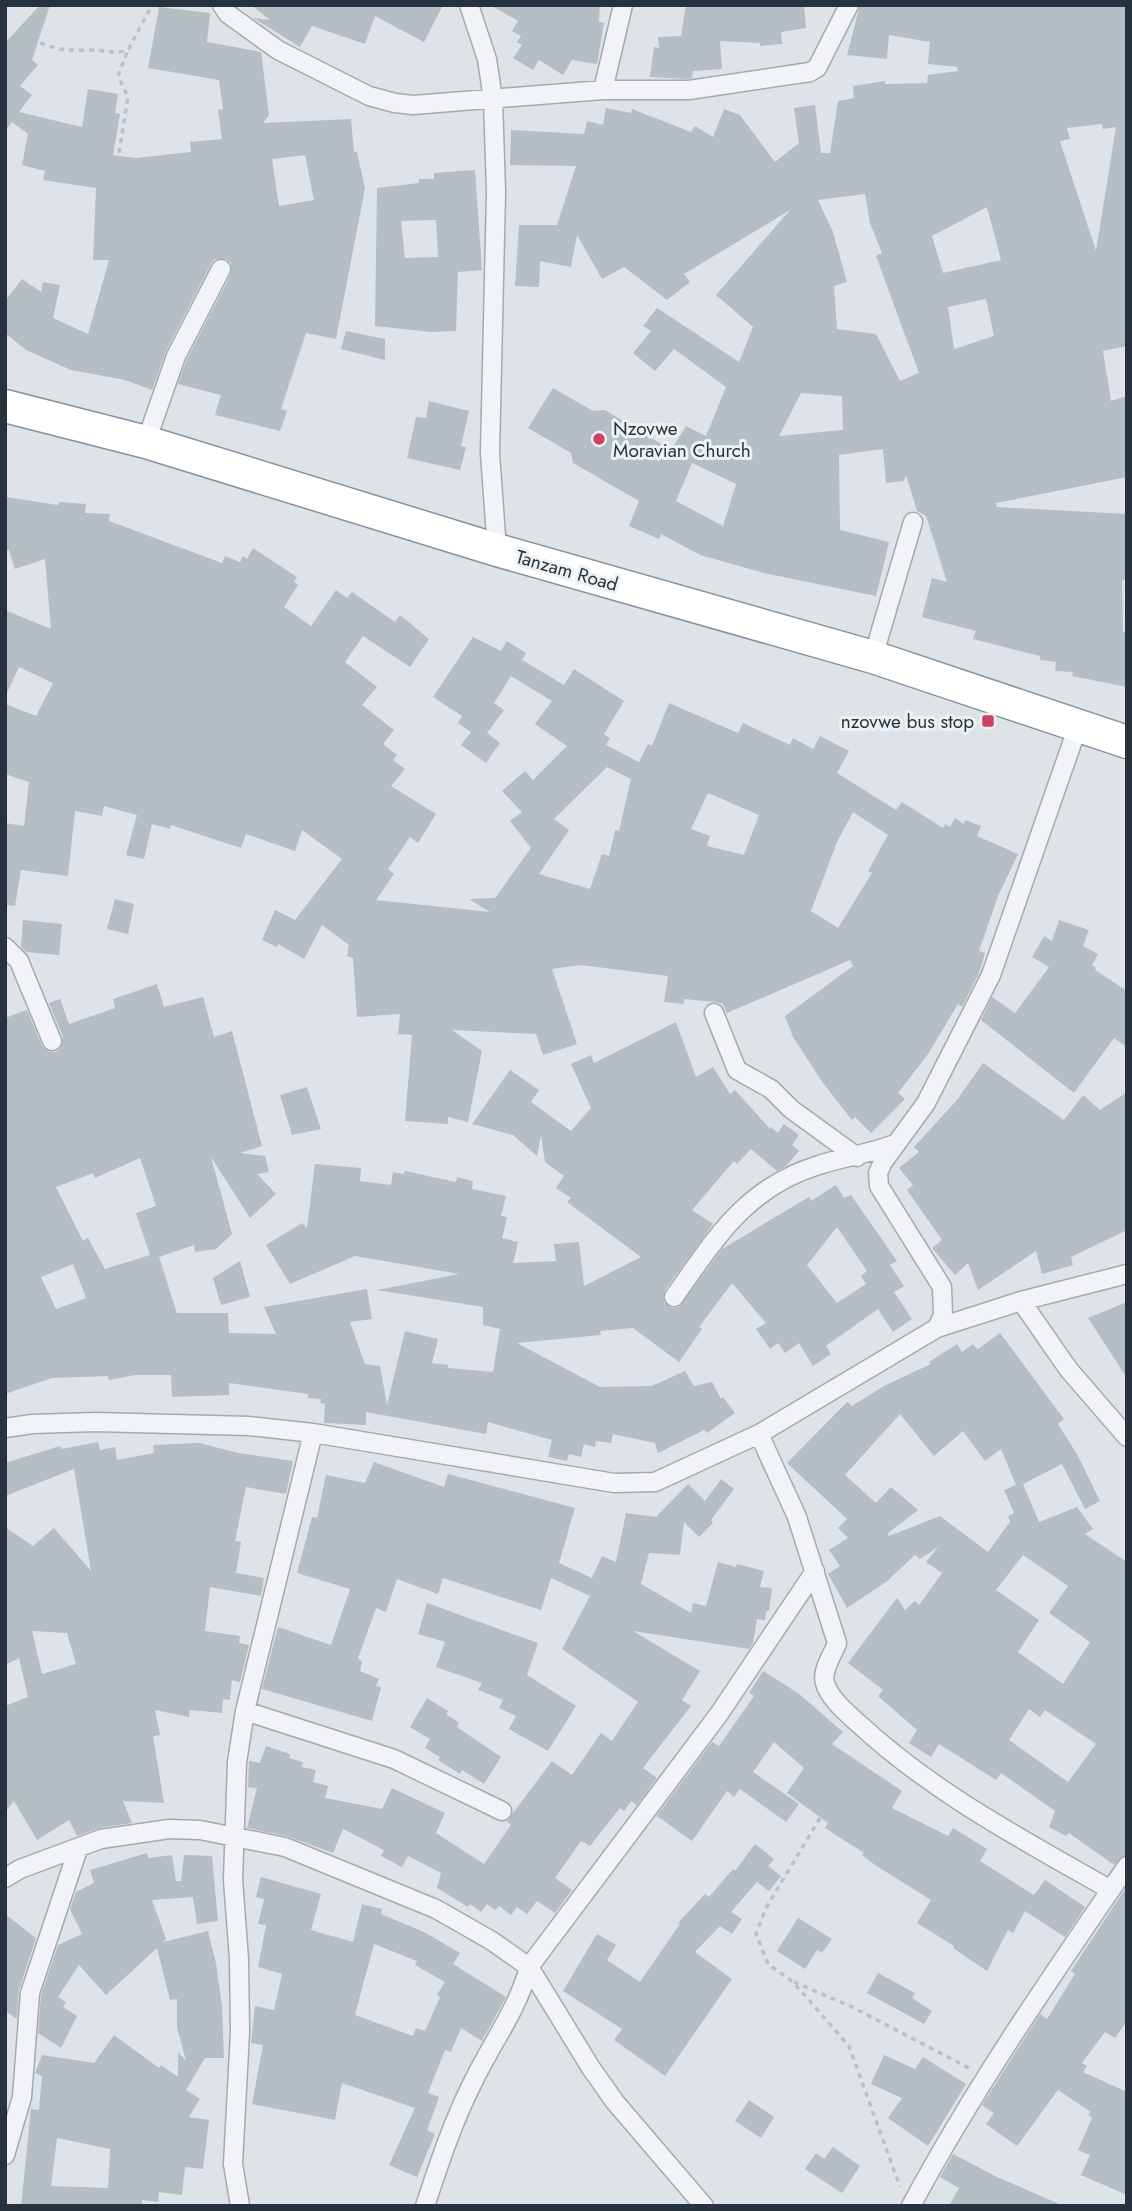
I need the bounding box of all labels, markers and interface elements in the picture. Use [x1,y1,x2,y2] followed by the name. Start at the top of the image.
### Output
[613,415,751,464] place label: Nzovwe Moravian Church
[591,431,607,447] marker: Nzovwe Moravian Church
[512,543,621,598] street label: Tanzam Road
[841,708,974,735] place label: nzovwe bus stop
[980,713,996,729] marker: nzovwe bus stop

